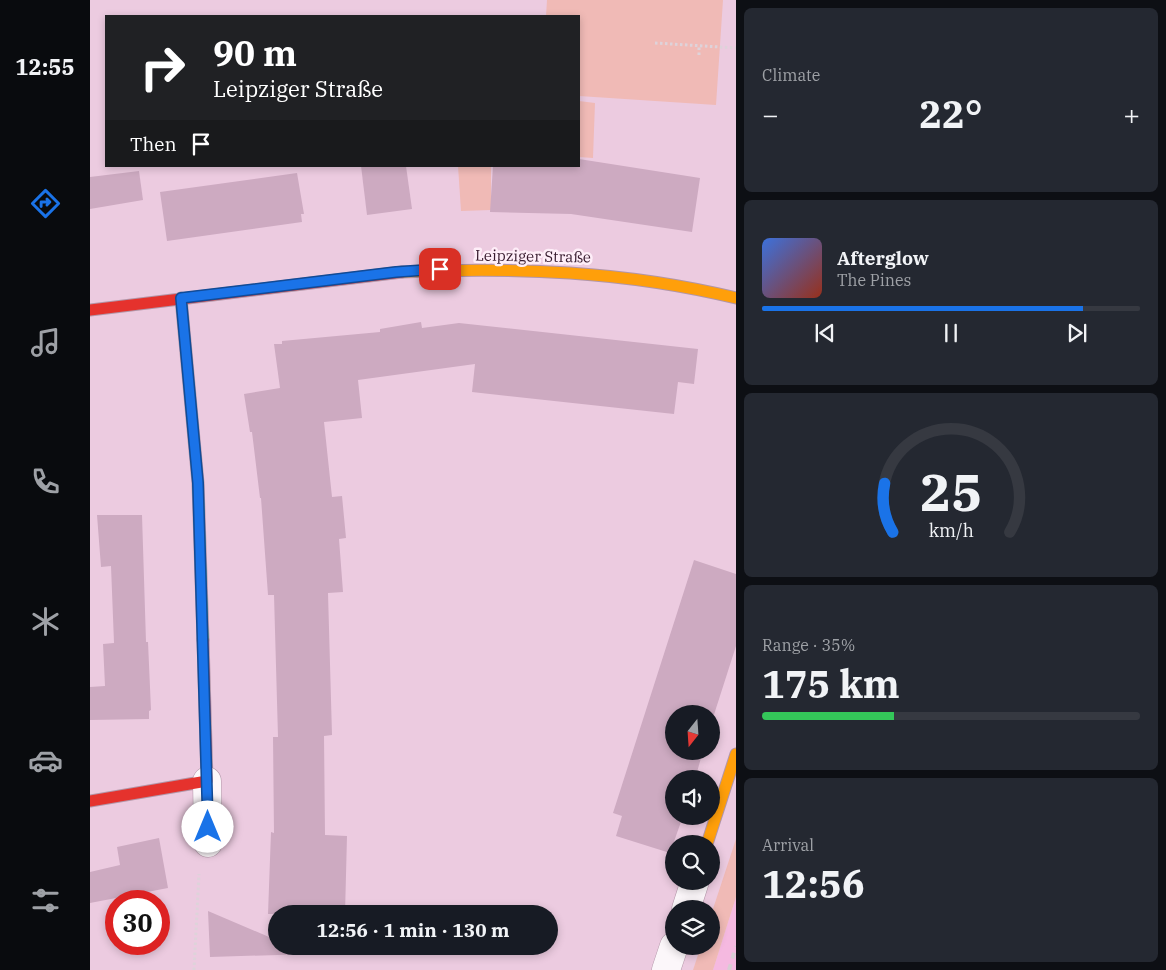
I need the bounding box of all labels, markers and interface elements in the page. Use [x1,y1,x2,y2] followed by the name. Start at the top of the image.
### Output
[213,30,297,76] text: 90 m
[130,35,195,100] icon: right
[15,52,75,81] text: 12:55
[762,65,820,85] text: Climate
[213,74,383,103] text: Leipziger Straße
[919,89,983,138] text: 22°
[762,96,779,133] text: −
[1123,96,1140,133] text: +
[187,130,215,158] icon: arrive
[130,132,177,156] text: Then
[28,186,63,221] icon: directions
[475,245,591,267] street label: Leipziger Straße
[837,246,929,270] text: Afterglow
[419,248,461,290] pin
[426,255,454,283] icon: arrive
[837,270,911,290] text: The Pines
[811,319,839,347] icon: previous
[937,319,965,347] icon: pause
[1063,319,1091,347] icon: next
[28,325,63,360] icon: music
[920,458,982,525] text: 25
[28,464,63,499] icon: phone
[928,519,974,542] text: km/h
[28,604,63,639] icon: climate
[762,635,855,655] text: Range · 35%
[762,659,900,708] text: 175 km
[665,705,720,760] north arrow
[665,705,720,955] map controls
[28,743,63,778] icon: car
[665,770,720,825] button: sound
[181,800,233,852] position arrow
[665,835,720,890] button: search
[762,835,814,855] text: Arrival
[762,859,865,908] text: 12:56
[28,883,63,918] icon: filters
[105,890,170,955] speed limit sign: 30
[665,900,720,955] button: layers
[317,918,509,942] text: 12:56 · 1 min · 130 m

